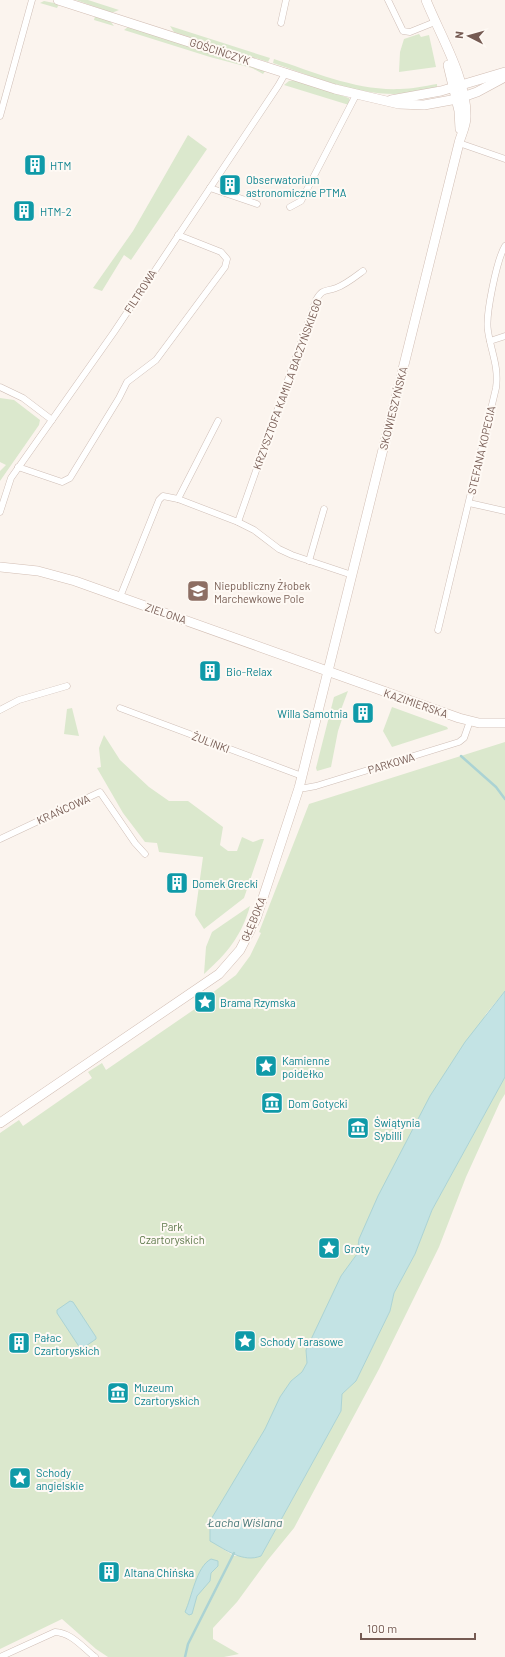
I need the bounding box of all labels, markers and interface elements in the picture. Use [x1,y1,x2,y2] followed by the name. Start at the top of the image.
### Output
[449,16,489,56] north arrow
[452,31,465,39] text: N
[188,35,252,67] street label: GOŚCIŃCZYK
[22,152,48,178] building icon: HTM
[50,159,71,172] place label: HTM
[217,172,243,198] building icon: Obserwatorium astronomiczne PTMA
[246,173,347,199] place label: Obserwatorium astronomiczne PTMA
[11,198,37,224] building icon: HTM-2
[40,205,72,218] place label: HTM-2
[121,266,159,315] street label: FILTROWA
[250,297,324,471] street label: KRZYSZTOFA KAMILA BACZYŃSKIEGO
[376,365,410,451] street label: SKOWIESZYŃSKA
[464,404,498,496] street label: STEFANA KOPECIA
[185,578,211,604] school or university icon: Niepubliczny Żłobek Marchewkowe Pole
[214,578,311,605] place label: Niepubliczny Żłobek Marchewkowe Pole
[144,600,189,626] street label: ZIELONA
[197,658,223,684] building icon: Bio-Relax
[226,665,272,678] place label: Bio-Relax
[382,686,450,720] street label: KAZIMIERSKA
[350,700,376,726] building icon: Willa Samotnia
[277,707,348,720] place label: Willa Samotnia
[190,728,232,755] street label: ŻULINKI
[366,750,416,776] street label: PARKOWA
[34,791,92,826] street label: KRAŃCOWA
[164,870,190,896] building icon: Domek Grecki
[192,877,258,890] place label: Domek Grecki
[238,894,268,943] street label: GŁĘBOKA
[192,989,218,1015] place icon: Brama Rzymska
[220,996,296,1009] place label: Brama Rzymska
[253,1053,279,1079] place icon: Kamienne poidełko
[282,1054,330,1080] place label: Kamienne poidełko
[259,1090,285,1116] museum icon: Dom Gotycki
[288,1097,348,1110] place label: Dom Gotycki
[345,1115,371,1141] museum icon: Świątynia Sybilli
[374,1116,420,1142] place label: Świątynia Sybilli
[139,1220,205,1246] park label: Park Czartoryskich
[316,1235,342,1261] place icon: Groty
[344,1242,370,1255] place label: Groty
[232,1328,258,1354] place icon: Schody Tarasowe
[6,1330,32,1356] building icon: Pałac Czartoryskich
[34,1331,100,1357] place label: Pałac Czartoryskich
[260,1335,343,1348] place label: Schody Tarasowe
[105,1380,131,1406] museum icon: Muzeum Czartoryskich
[134,1381,200,1407] place label: Muzeum Czartoryskich
[7,1465,33,1491] place icon: Schody angielskie
[36,1466,84,1492] place label: Schody angielskie
[207,1515,282,1529] water label: Łacha Wiślana
[96,1559,122,1585] building icon: Altana Chińska
[124,1566,194,1579] place label: Altana Chińska
[361,1615,475,1641] scale bar
[367,1621,397,1635] text: 100 m

